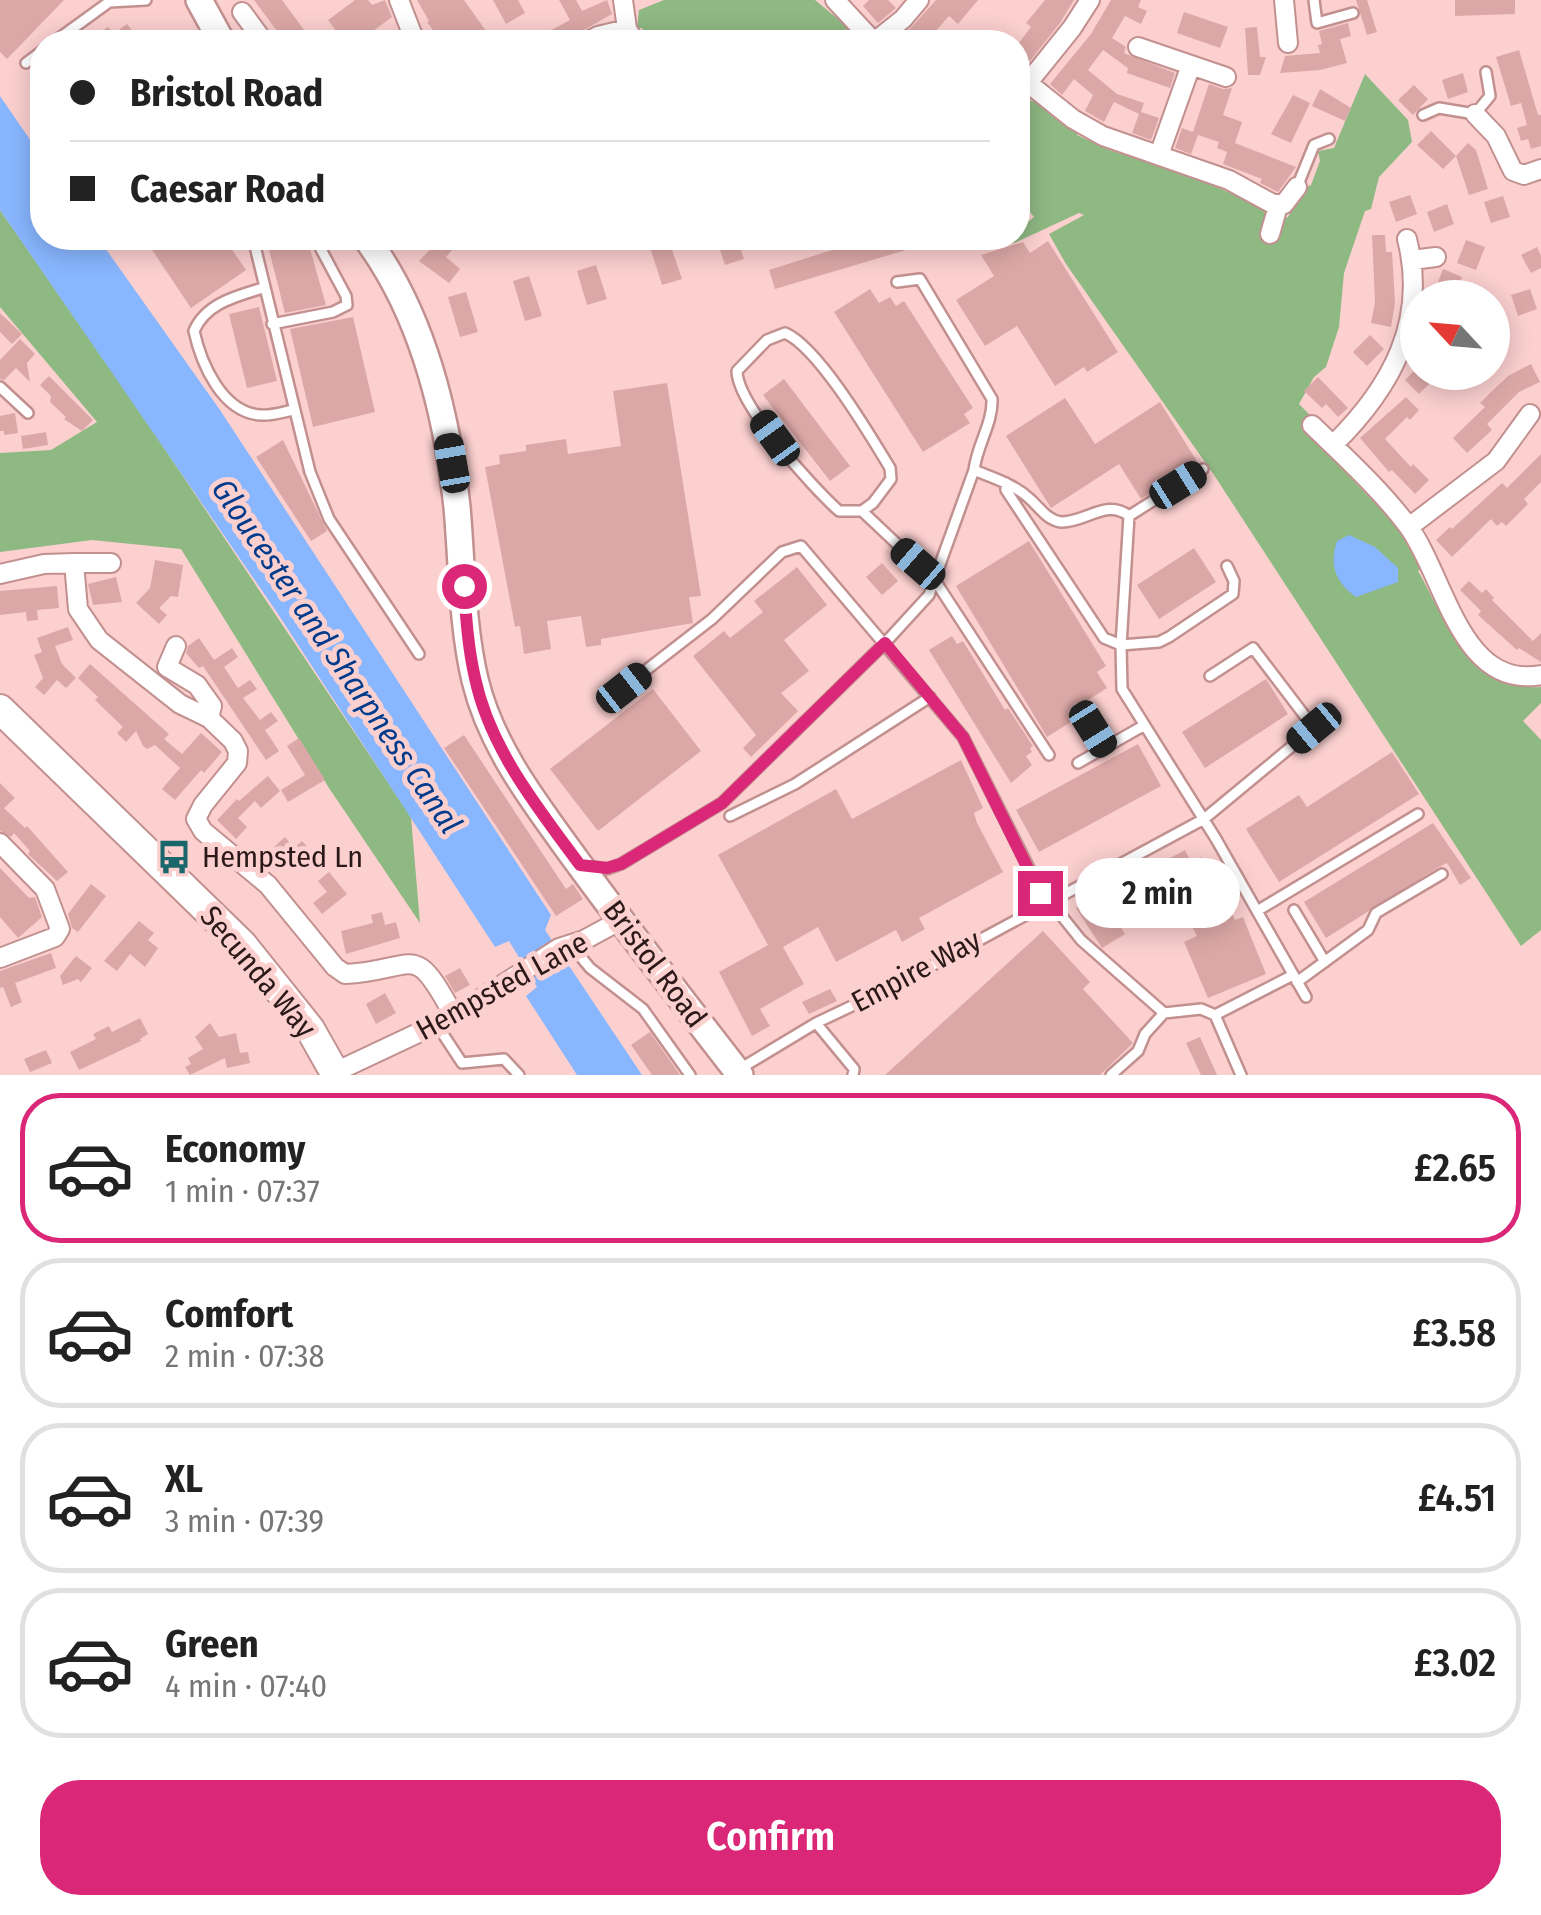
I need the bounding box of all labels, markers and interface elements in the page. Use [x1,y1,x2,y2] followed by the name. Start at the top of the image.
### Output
[130,70,323,116] text: Bristol Road
[130,166,325,212] text: Caesar Road
[1400,280,1510,390] north arrow
[1400,280,1510,390] map controls
[745,405,805,471] car
[432,431,472,495] car
[1145,456,1211,514] car
[204,472,470,840] water label: Gloucester and Sharpness Canal
[886,533,950,595] car
[442,564,487,609] route start
[591,658,657,718] car
[1064,696,1122,762] car
[1281,697,1347,759] car
[155,838,193,876] bus stop icon: Hempsted Ln
[202,839,363,875] place label: Hempsted Ln
[1075,858,1240,928] callout: 2 min
[1018,871,1063,916] route end
[1122,874,1193,912] text: 2 min
[596,893,714,1035] street label: Bristol Road
[193,899,324,1046] street label: Secunda Way
[845,922,987,1020] street label: Empire Way
[410,924,594,1048] street label: Hempsted Lane
[45,1123,135,1213] icon: car
[165,1126,305,1172] text: Economy
[1414,1145,1496,1191] text: £2.65
[165,1172,320,1210] text: 1 min · 07:37
[45,1288,135,1378] icon: car
[165,1291,293,1337] text: Comfort
[1413,1310,1496,1356] text: £3.58
[165,1337,325,1375] text: 2 min · 07:38
[45,1453,135,1543] icon: car
[165,1456,203,1502] text: XL
[1418,1475,1496,1521] text: £4.51
[165,1502,324,1540] text: 3 min · 07:39
[45,1618,135,1708] icon: car
[165,1621,259,1667] text: Green
[1414,1640,1496,1686] text: £3.02
[165,1667,327,1705] text: 4 min · 07:40
[40,1780,1501,1895] button: Confirm

